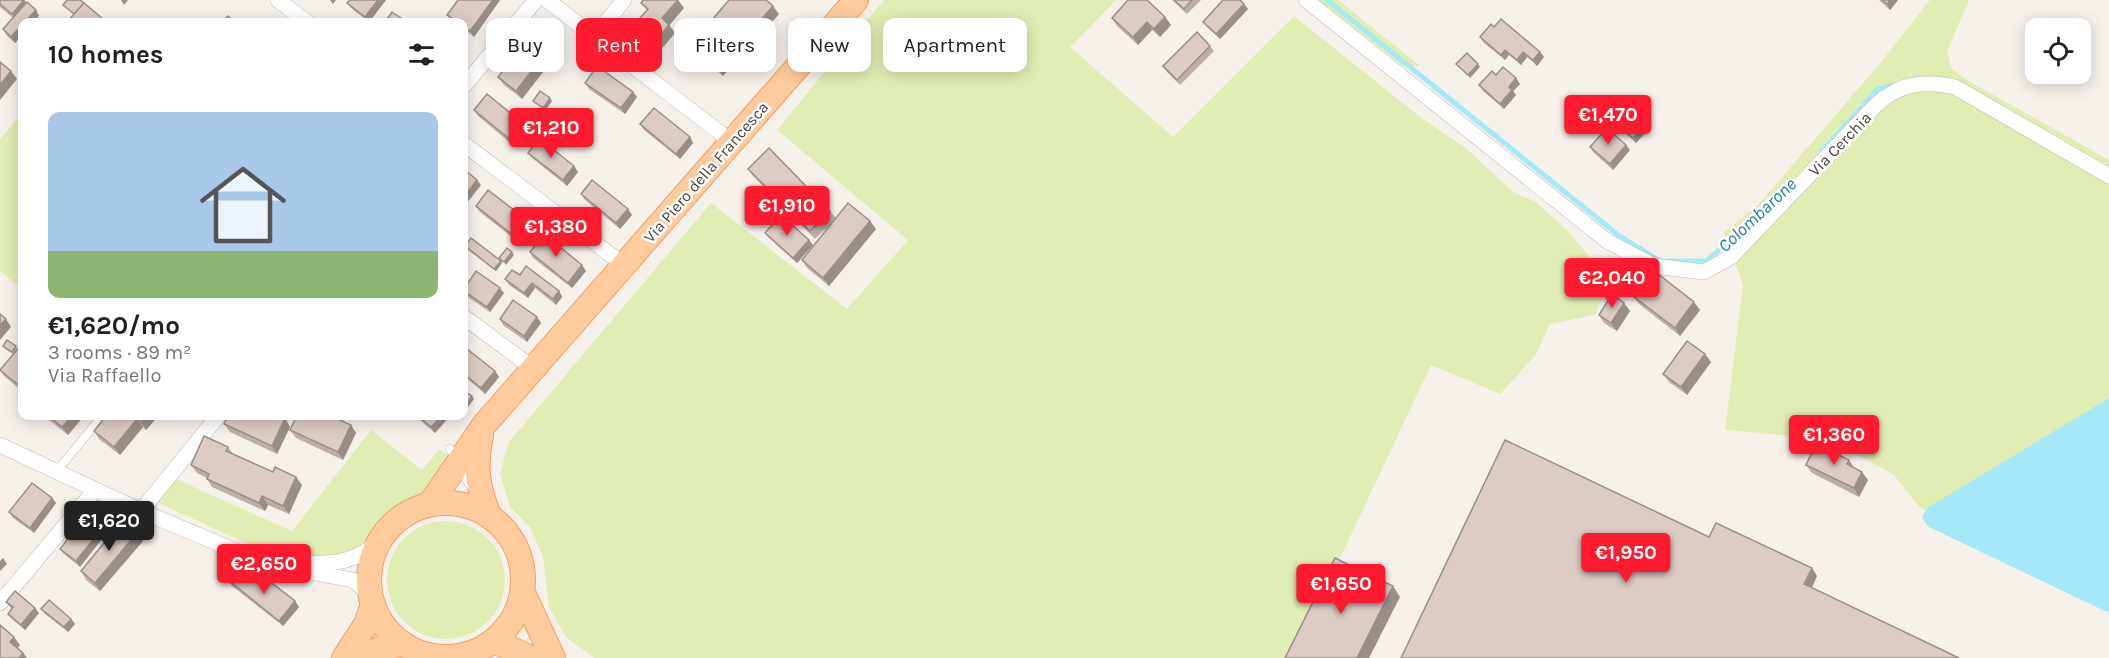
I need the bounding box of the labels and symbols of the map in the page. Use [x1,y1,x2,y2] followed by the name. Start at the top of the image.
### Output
[1559,95,1657,146] pin: €1,470
[640,98,772,246] street label: Via Piero della Francesca
[502,108,600,159] pin: €1,210
[1805,108,1875,180] street label: Via Cerchia
[1713,173,1801,257] water label: Colombarone
[738,186,836,237] pin: €1,910
[507,207,605,258] pin: €1,380
[1563,258,1661,309] pin: €2,040
[1785,415,1883,466] pin: €1,360
[60,501,158,552] pin: €1,620
[1577,533,1675,584] pin: €1,950
[215,544,313,595] pin: €2,650
[1292,564,1390,615] pin: €1,650

